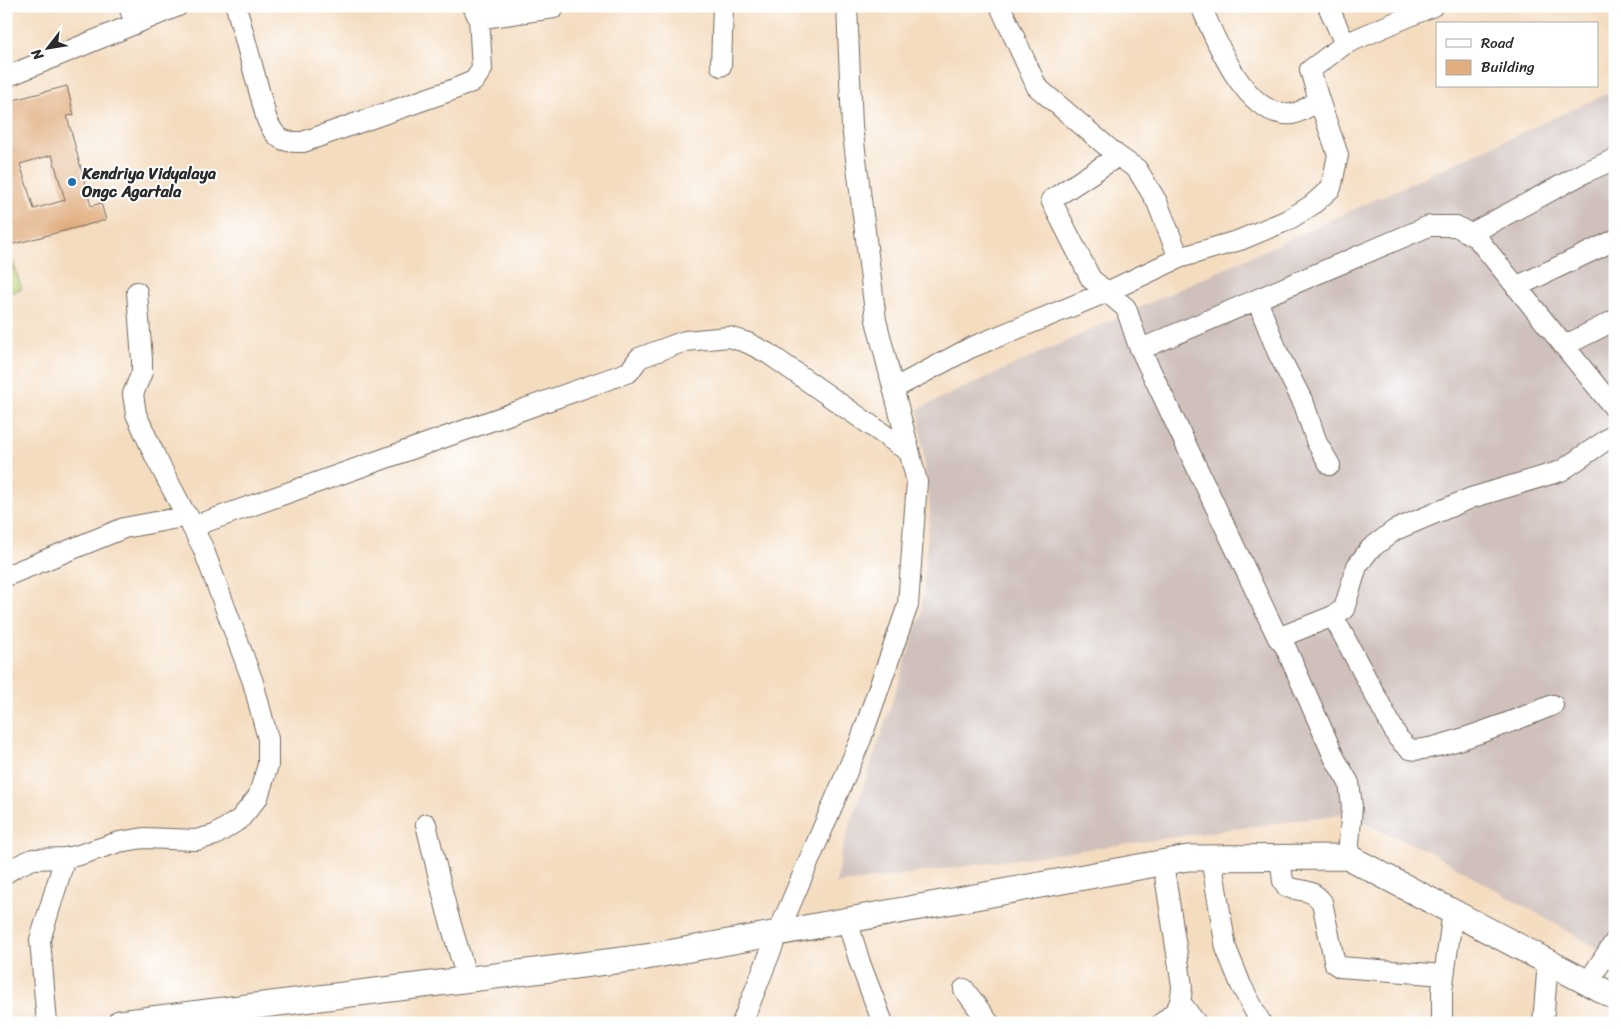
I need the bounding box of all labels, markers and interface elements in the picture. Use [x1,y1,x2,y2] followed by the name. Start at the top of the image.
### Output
[22,22,72,72] north arrow
[1436,22,1598,88] legend
[1481,30,1514,56] text: Road
[24,44,51,66] text: N
[1481,54,1535,80] text: Building
[81,159,216,206] place label: Kendriya Vidyalaya Ongc Agartala
[66,176,78,188] marker: Kendriya Vidyalaya Ongc Agartala

